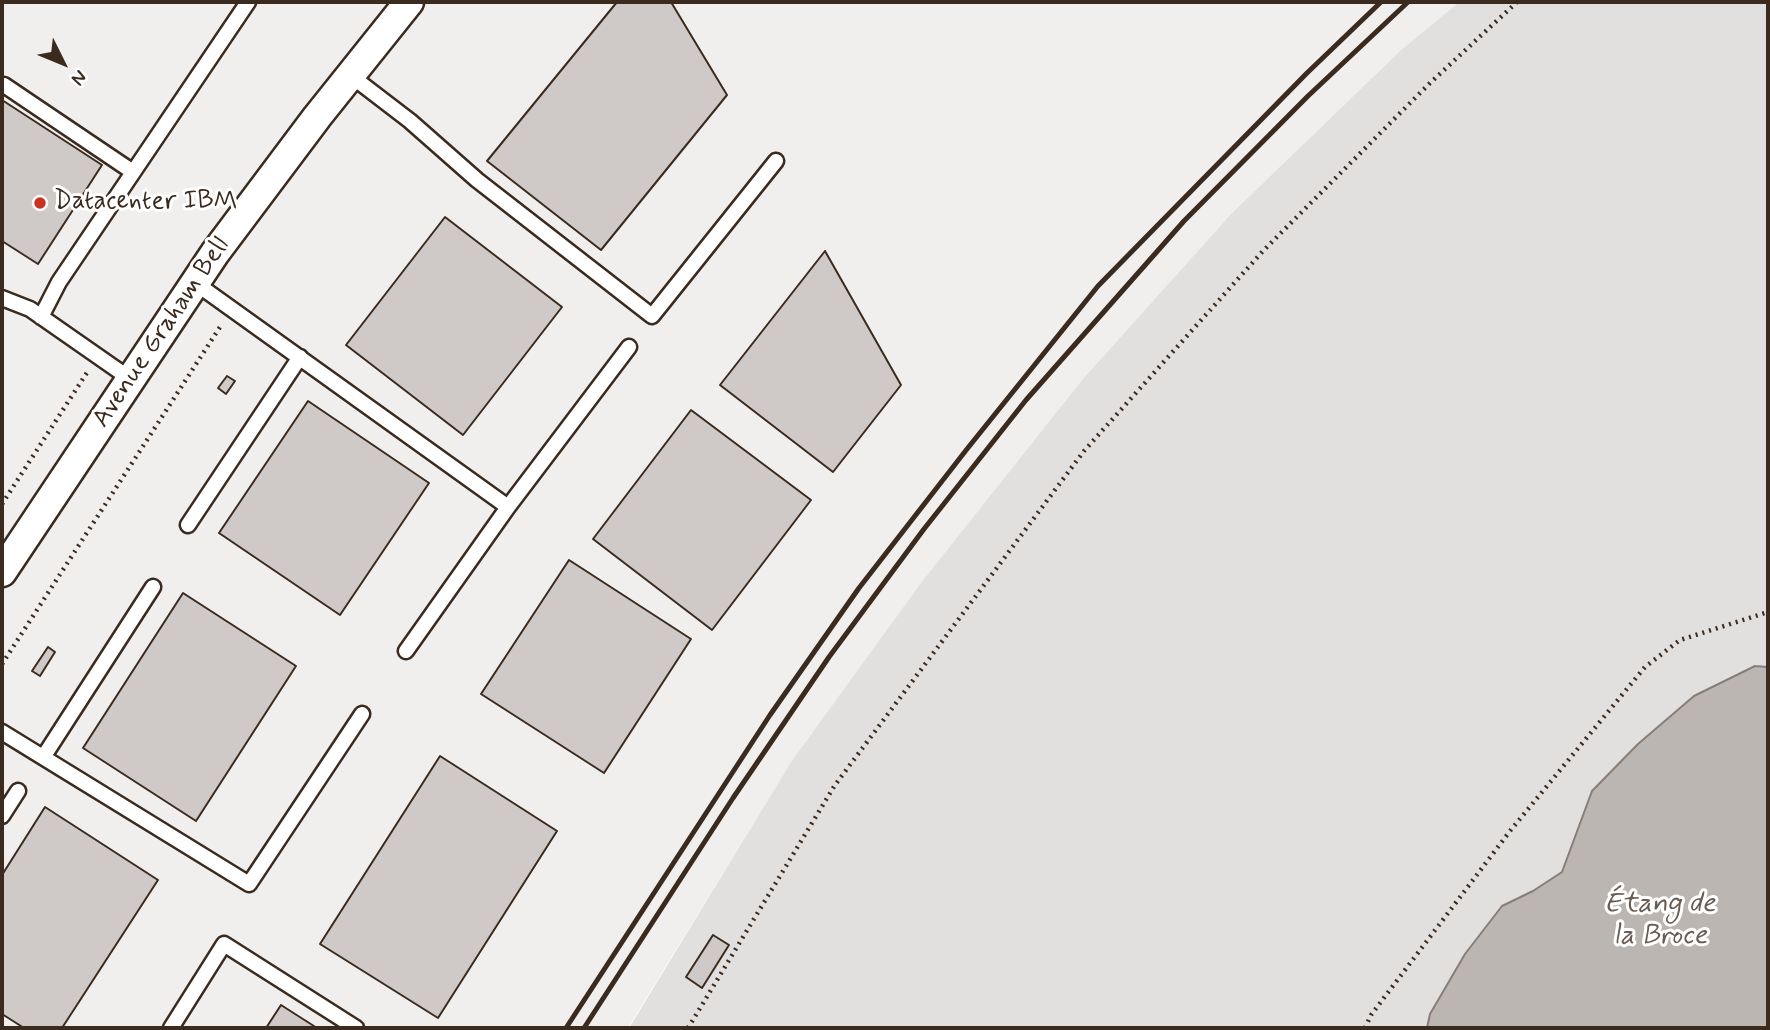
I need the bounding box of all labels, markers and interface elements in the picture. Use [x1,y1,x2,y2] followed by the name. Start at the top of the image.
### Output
[28,28,98,98] north arrow
[65,65,92,91] text: N
[54,187,238,219] place label: Datacenter IBM
[32,195,48,211] marker: Datacenter IBM
[87,232,237,434] street label: Avenue Graham Bell
[1605,888,1715,954] water label: Étang de la Broce

